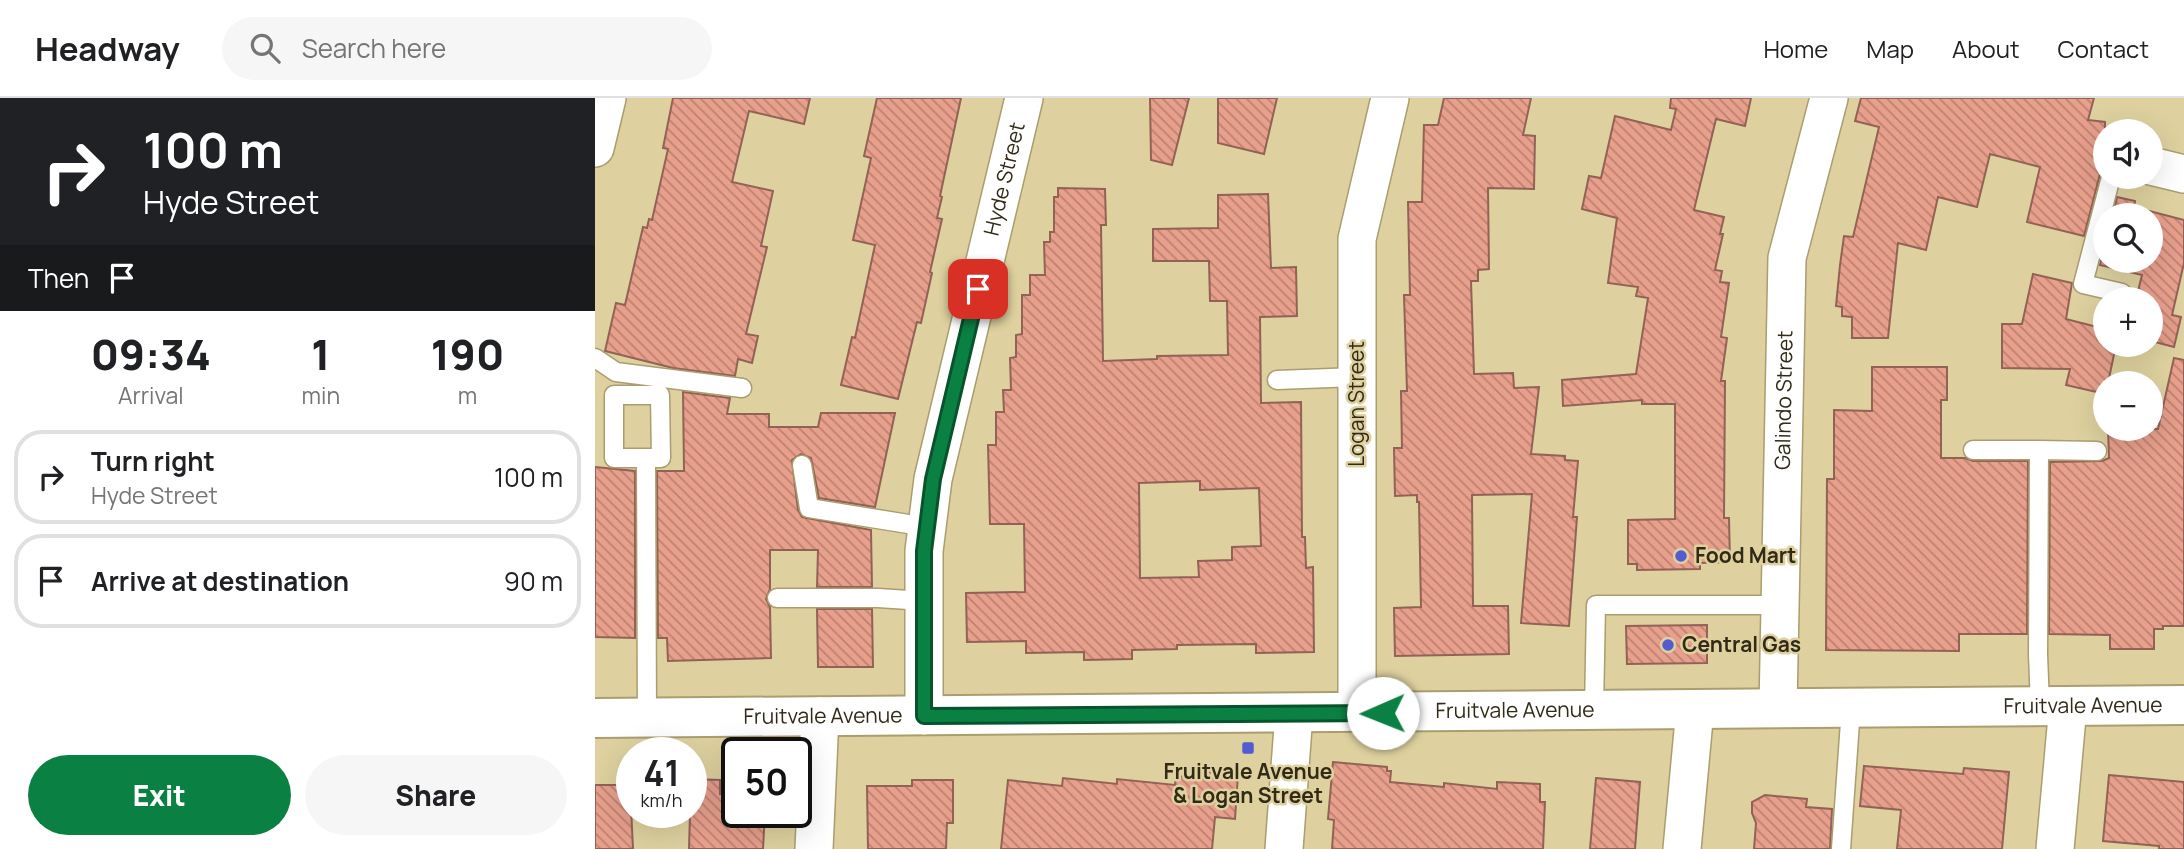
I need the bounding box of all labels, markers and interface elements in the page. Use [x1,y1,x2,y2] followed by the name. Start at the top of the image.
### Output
[222,17,712,80] search box
[35,26,180,71] text: Headway
[246,29,284,67] icon: search
[302,30,446,66] text: Search here
[1763,32,1828,65] text: Home
[1866,32,1914,65] text: Map
[1952,32,2020,65] text: About
[2058,32,2149,65] text: Contact
[143,116,283,183] text: 100 m
[977,119,1031,238] street label: Hyde Street
[2093,119,2163,441] map controls
[2093,119,2163,189] button: sound
[28,126,119,217] icon: right
[143,180,319,224] text: Hyde Street
[2093,203,2163,273] button: search
[103,259,141,297] icon: arrive
[948,259,1008,319] pin
[28,260,89,296] text: Then
[959,270,997,308] icon: arrive
[2093,287,2163,357] button: +
[91,325,211,383] text: 09:34
[311,325,330,383] text: 1
[431,325,504,383] text: 190
[1768,330,1799,470] street label: Galindo Street
[1342,341,1370,467] street label: Logan Street
[2093,371,2163,441] button: −
[118,379,184,411] text: Arrival
[302,379,340,411] text: min
[458,379,477,411] text: m
[91,443,215,479] text: Turn right
[32,458,70,496] icon: right
[494,459,563,495] text: 100 m
[91,479,218,511] text: Hyde Street
[1695,541,1796,569] place label: Food Mart
[1673,548,1689,564] marker: Food Mart
[32,562,70,600] icon: arrive
[91,563,349,599] text: Arrive at destination
[504,563,563,599] text: 90 m
[1682,630,1801,658] place label: Central Gas
[1660,637,1676,653] marker: Central Gas
[1346,676,1420,750] position arrow
[2003,690,2163,719] street label: Fruitvale Avenue
[1435,695,1595,724] street label: Fruitvale Avenue
[743,700,903,730] street label: Fruitvale Avenue
[721,737,812,828] speed limit sign: 50
[1240,740,1256,756] marker: Fruitvale Avenue & Logan Street
[643,749,680,797] text: 41
[28,755,291,835] button: Exit
[305,755,567,835] button: Share
[1164,757,1332,809] place label: Fruitvale Avenue & Logan Street
[641,788,682,812] text: km/h

